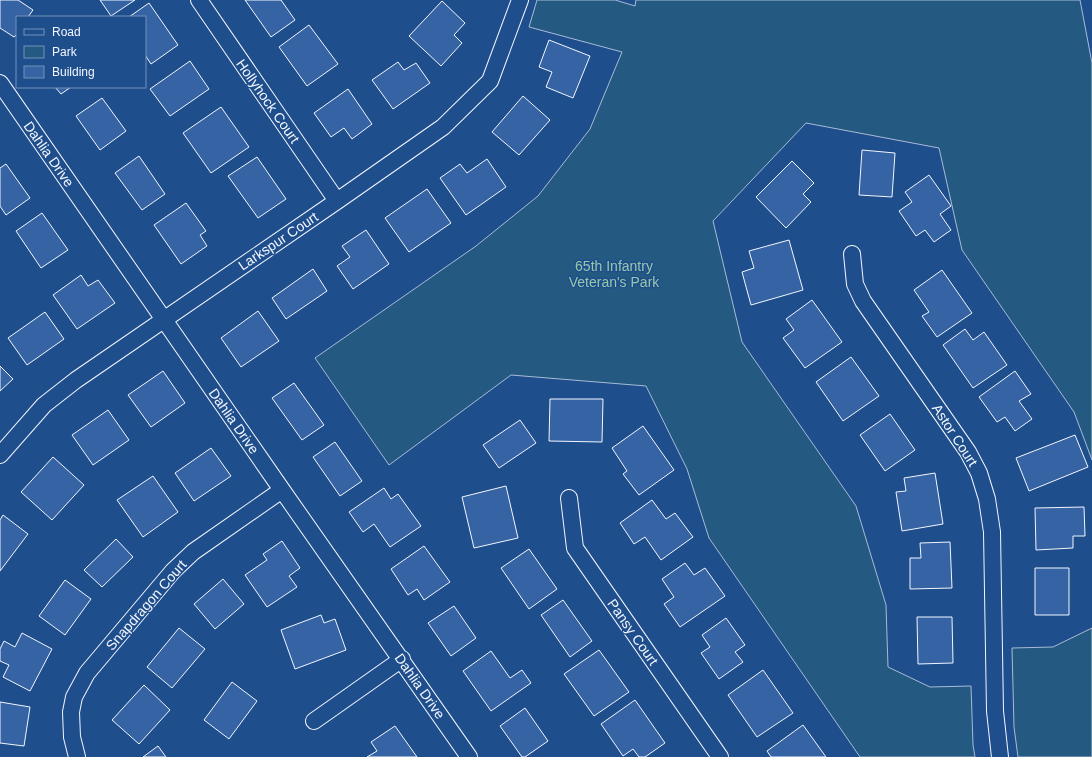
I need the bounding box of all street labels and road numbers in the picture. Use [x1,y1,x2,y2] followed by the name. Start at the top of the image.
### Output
[233,56,303,146] street label: Hollyhock Court
[21,118,78,190] street label: Dahlia Drive
[235,208,321,274] street label: Larkspur Court
[206,385,263,457] street label: Dahlia Drive
[929,401,981,469] street label: Astor Court
[102,556,190,653] street label: Snapdragon Court
[604,596,662,668] street label: Pansy Court
[392,650,449,722] street label: Dahlia Drive

